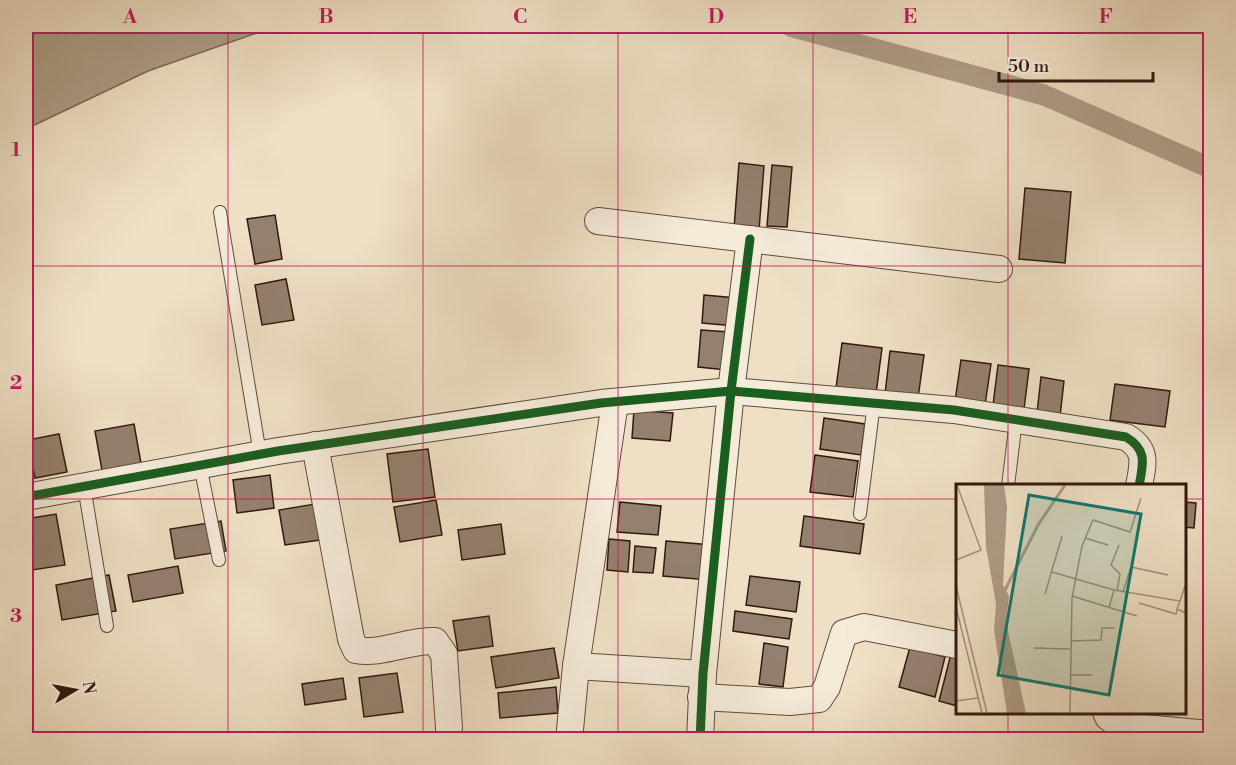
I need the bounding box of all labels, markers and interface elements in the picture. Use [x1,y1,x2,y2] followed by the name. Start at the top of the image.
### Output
[122,5,138,30] text: A
[318,5,334,30] text: B
[513,5,527,30] text: C
[708,5,724,30] text: D
[903,5,917,30] text: E
[1099,5,1113,30] text: F
[999,45,1154,83] scale bar
[1008,55,1050,78] text: 50 m
[11,138,21,163] text: 1
[10,371,22,396] text: 2
[956,484,1185,714] inset map
[10,604,22,629] text: 3
[45,660,105,720] north arrow
[78,680,100,696] text: N

